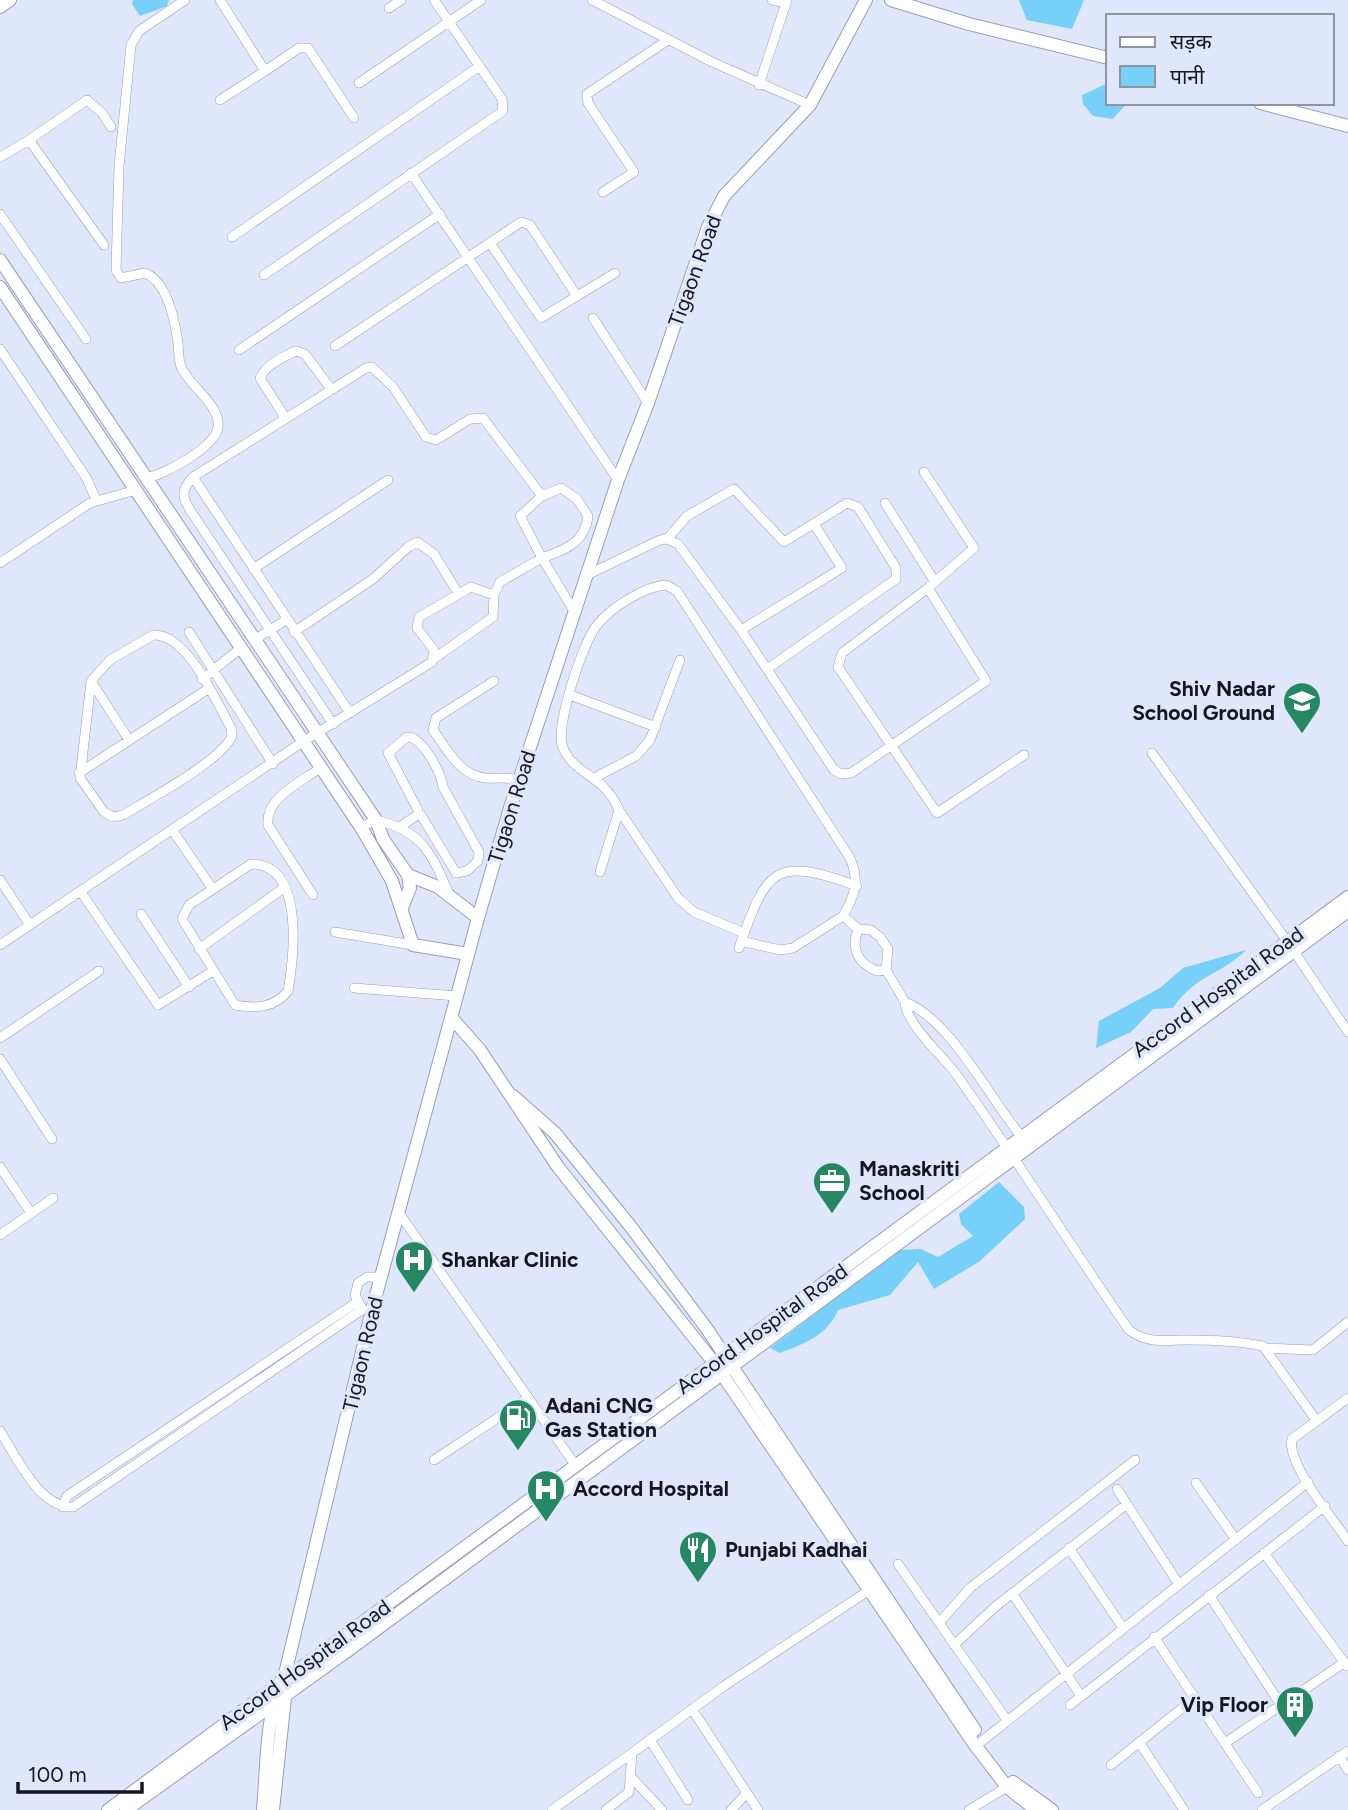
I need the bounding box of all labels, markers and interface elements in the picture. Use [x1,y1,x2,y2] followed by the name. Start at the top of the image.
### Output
[1106,14,1334,105] legend
[1170,29,1212,54] text: सड़क
[1170,64,1205,89] text: पानी
[663,212,726,330] street label: Tigaon Road
[1132,676,1275,725] place label: Shiv Nadar School Ground
[1281,680,1323,735] school or university icon: Shiv Nadar School Ground
[482,747,541,866] street label: Tigaon Road
[1127,921,1308,1062] street label: Accord Hospital Road
[859,1156,960,1205] place label: Manaskriti School
[811,1160,853,1215] office icon: Manaskriti School
[393,1239,435,1294] hospital icon: Shankar Clinic
[441,1247,579,1272] place label: Shankar Clinic
[671,1258,852,1399] street label: Accord Hospital Road
[337,1294,388,1414] street label: Tigaon Road
[545,1393,657,1442] place label: Adani CNG Gas Station
[497,1397,539,1452] fuel station icon: Adani CNG Gas Station
[525,1468,567,1523] hospital icon: Accord Hospital
[573,1476,729,1501] place label: Accord Hospital
[677,1529,719,1584] restaurant icon: Punjabi Kadhai
[725,1537,868,1562] place label: Punjabi Kadhai
[214,1594,395,1735] street label: Accord Hospital Road
[1274,1684,1316,1739] building icon: Vip Floor
[1181,1692,1268,1717] place label: Vip Floor
[18,1750,142,1794] scale bar
[28,1762,87,1787] text: 100 m

